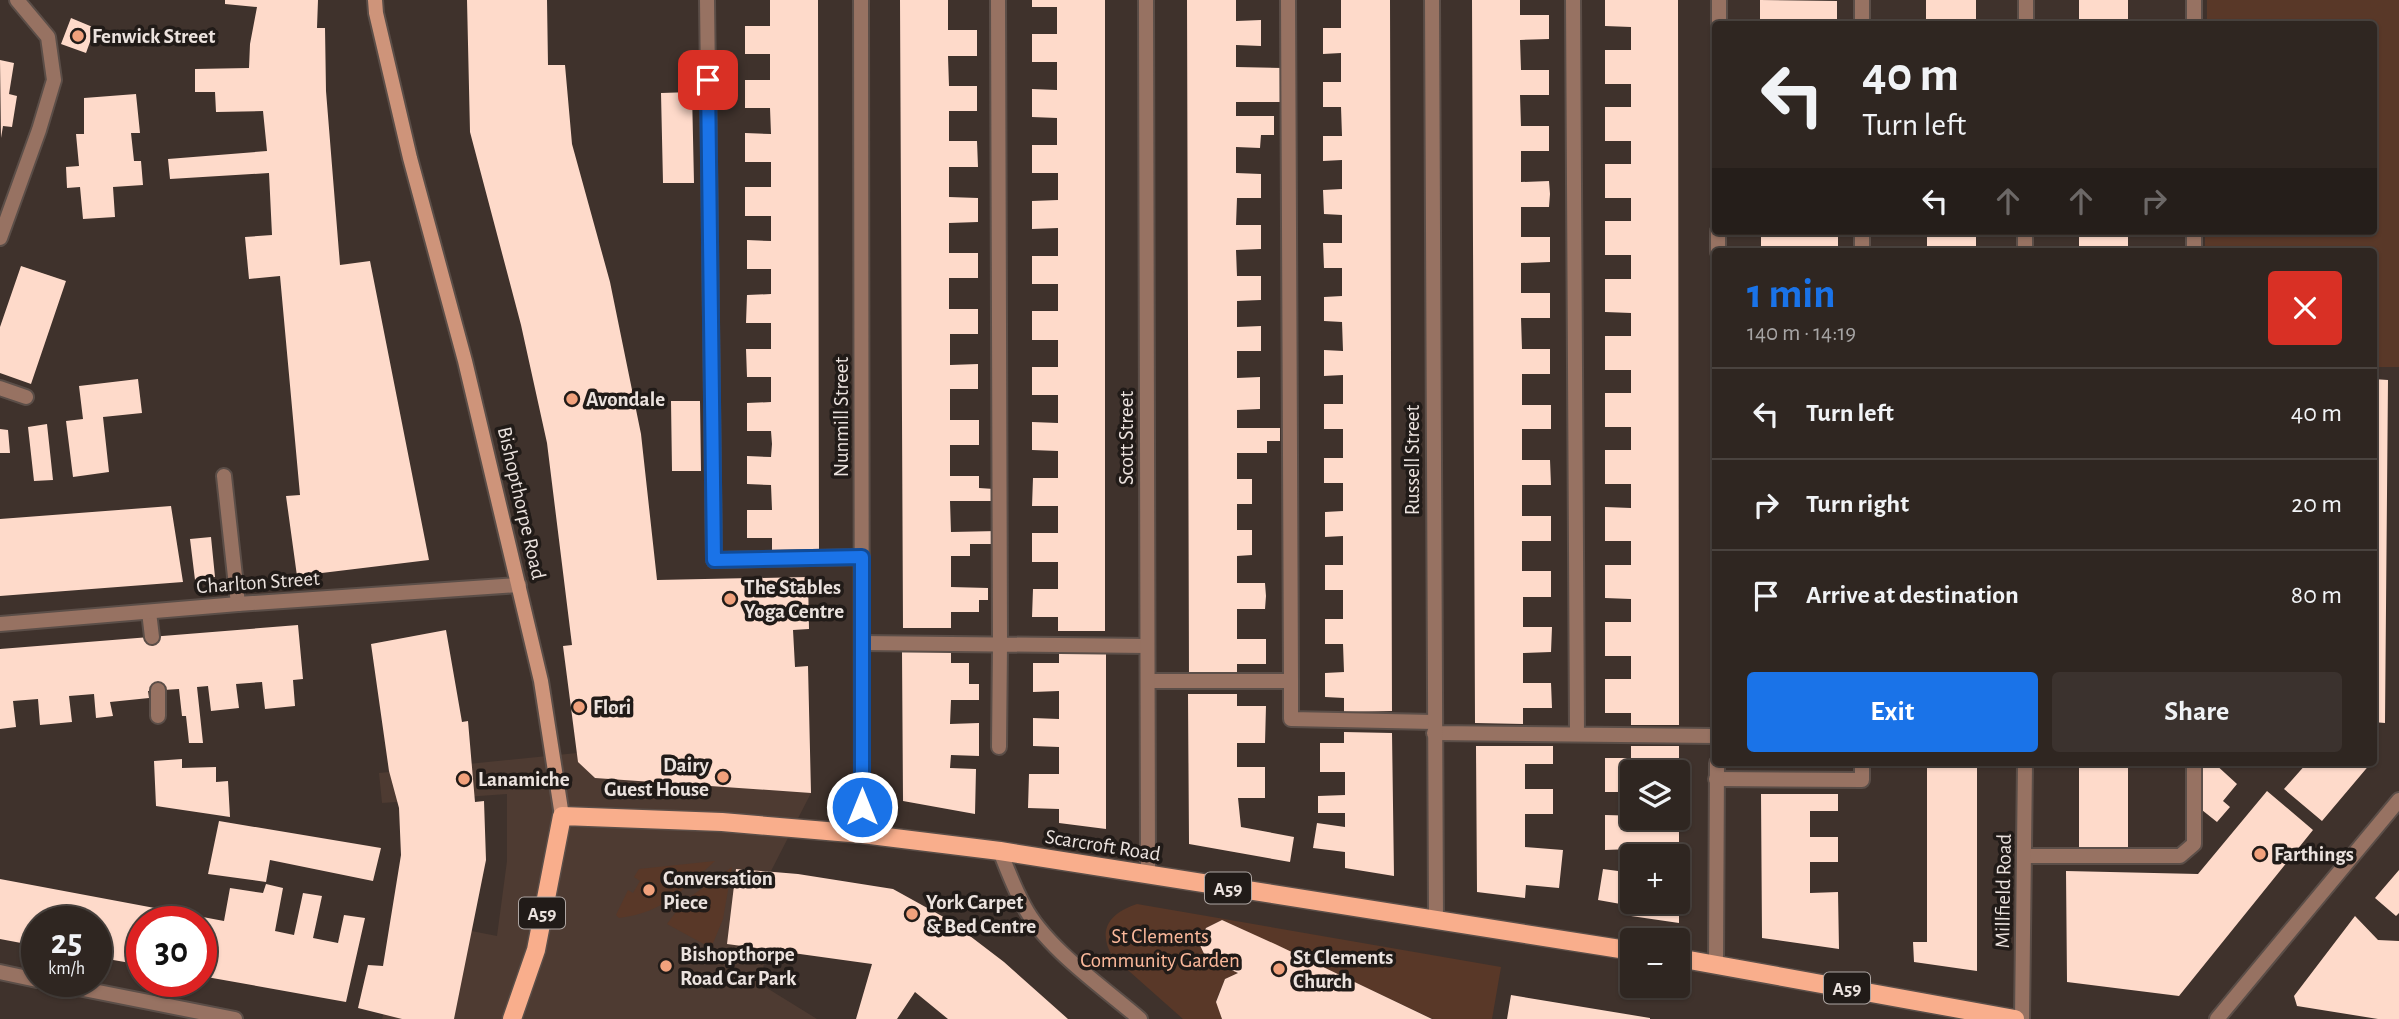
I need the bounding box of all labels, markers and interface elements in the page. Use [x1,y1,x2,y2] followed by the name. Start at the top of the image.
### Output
[92,26,215,47] place label: Fenwick Street
[70,28,86,44] marker: Fenwick Street
[1747,49,1838,140] icon: left
[678,50,738,110] pin
[1862,51,1959,100] text: 40 m
[689,61,727,99] icon: arrive
[1862,109,1966,141] text: Turn left
[1916,182,1954,220] icon: left
[1989,182,2027,220] icon: ahead
[2062,182,2100,220] icon: ahead
[2135,182,2173,220] icon: right
[2268,271,2342,345] button: close
[1747,273,1836,315] text: 1 min
[1747,322,1856,345] text: 140 m · 14:19
[831,356,852,477] street label: Nunmill Street
[586,389,665,410] place label: Avondale
[564,391,580,407] marker: Avondale
[1116,391,1137,485] street label: Scott Street
[1747,395,1785,433] icon: left
[1806,400,1894,426] text: Turn left
[2291,400,2342,426] text: 40 m
[1402,404,1423,515] street label: Russell Street
[494,425,549,582] street label: Bishopthorpe Road
[1747,486,1785,524] icon: right
[1806,491,1909,517] text: Turn right
[2291,491,2342,517] text: 20 m
[196,568,321,597] street label: Charlton Street
[744,577,844,622] place label: The Stables Yoga Centre
[1747,577,1785,615] icon: arrive
[1806,582,2019,608] text: Arrive at destination
[2291,582,2342,608] text: 80 m
[722,591,738,607] marker: The Stables Yoga Centre
[1747,672,2038,752] button: Exit
[2052,672,2342,752] button: Share
[593,697,631,718] place label: Flori
[571,699,587,715] marker: Flori
[604,755,710,800] place label: Dairy Guest House
[1620,760,1690,998] map controls
[1620,760,1690,830] button: layers
[478,769,570,790] place label: Lanamiche
[715,769,731,785] marker: Dairy Guest House
[825,770,899,844] position arrow
[456,771,472,787] marker: Lanamiche
[1044,826,1162,865] street label: Scarcroft Road
[1992,833,2015,949] street label: Millfield Road
[1620,844,1690,914] button: +
[2274,844,2354,865] place label: Farthings
[2252,846,2268,862] marker: Farthings
[663,868,773,913] place label: Conversation Piece
[1205,873,1251,904] road number: A59
[641,882,657,898] marker: Conversation Piece
[926,892,1036,937] place label: York Carpet & Bed Centre
[519,897,565,928] road number: A59
[126,906,217,997] speed limit sign: 30
[904,906,920,922] marker: York Carpet & Bed Centre
[51,925,82,960] text: 25
[1080,926,1240,971] park label: St Clements Community Garden
[1620,928,1690,998] button: −
[680,944,797,989] place label: Bishopthorpe Road Car Park
[1293,947,1393,992] place label: St Clements Church
[658,958,674,974] marker: Bishopthorpe Road Car Park
[48,960,85,978] text: km/h
[1271,961,1287,977] marker: St Clements Church
[1824,972,1870,1004] road number: A59

